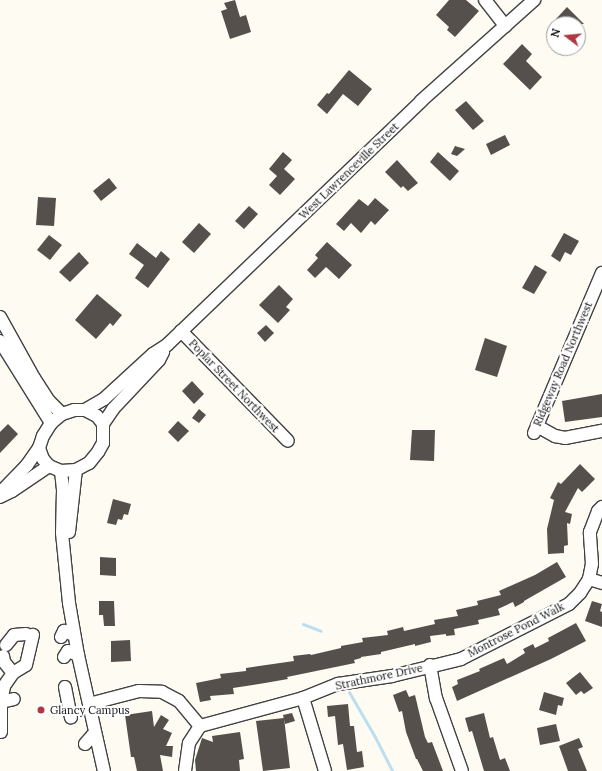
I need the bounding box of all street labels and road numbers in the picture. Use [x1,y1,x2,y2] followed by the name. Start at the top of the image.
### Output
[296,120,402,222] street label: West Lawrenceville Street
[531,300,595,428] street label: Ridgeway Road Northwest
[186,337,282,435] street label: Poplar Street Northwest
[466,600,566,660] street label: Montrose Pond Walk
[334,661,424,693] street label: Strathmore Drive

